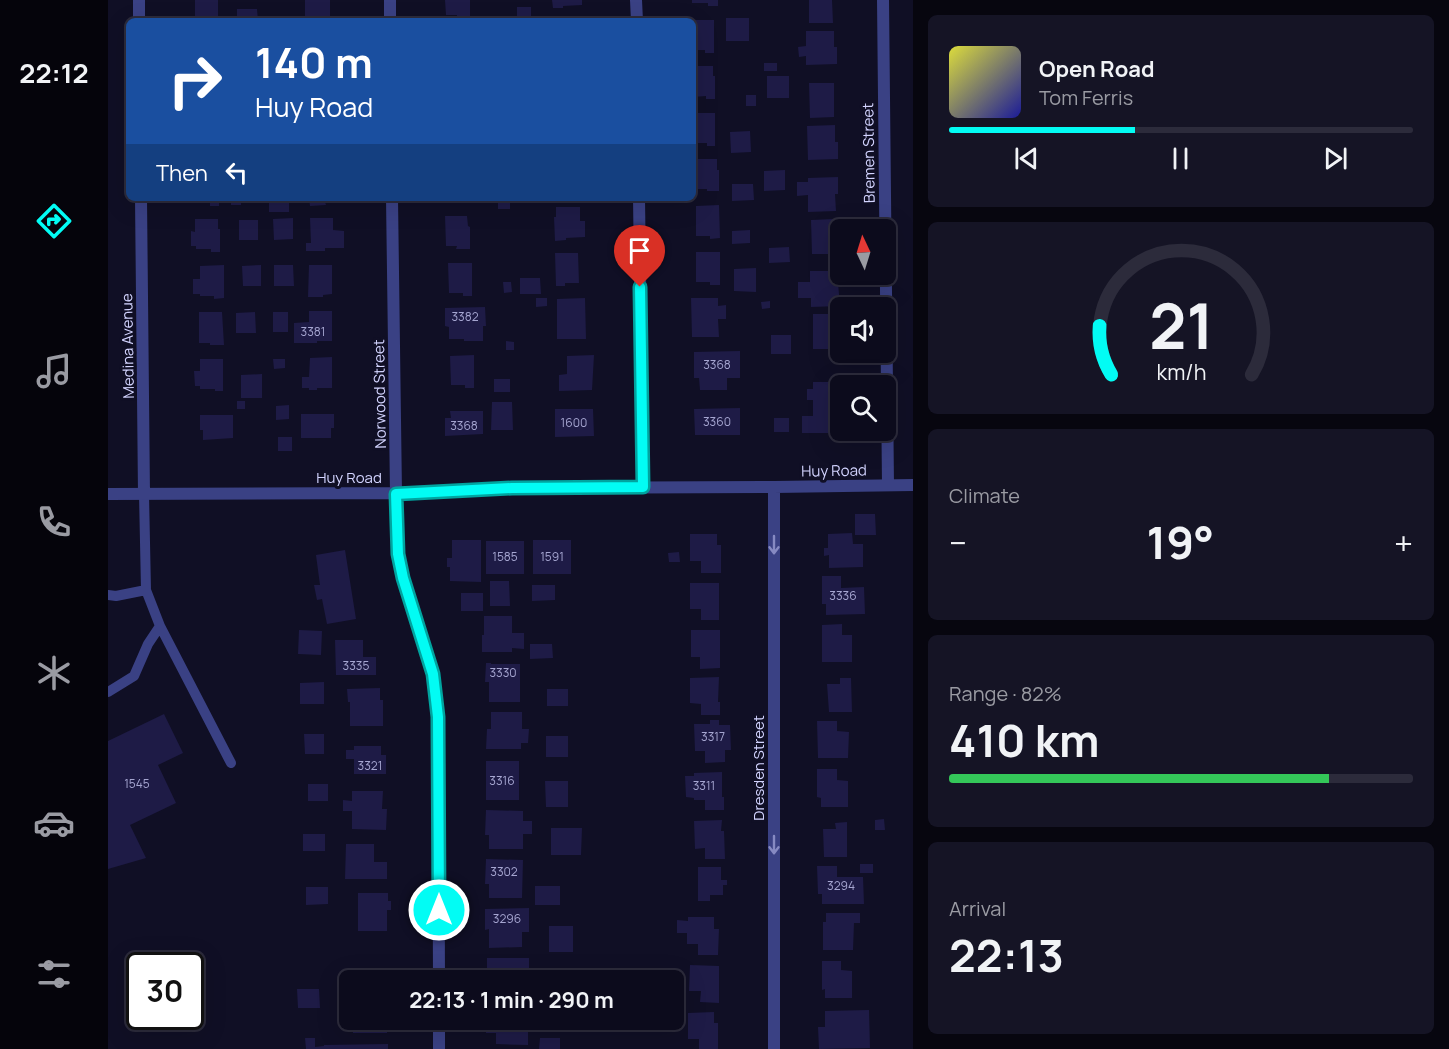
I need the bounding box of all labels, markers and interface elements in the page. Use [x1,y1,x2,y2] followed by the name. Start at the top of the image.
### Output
[255,33,373,91] text: 140 m
[156,42,234,120] icon: right
[19,54,89,91] text: 22:12
[1039,54,1154,84] text: Open Road
[1039,84,1133,111] text: Tom Ferris
[255,88,373,125] text: Huy Road
[857,103,880,203] street label: Bremen Street
[1010,142,1043,175] icon: previous
[1164,142,1197,175] icon: pause
[1319,142,1352,175] icon: next
[220,156,253,189] icon: left
[156,158,208,188] text: Then
[33,200,75,242] icon: directions
[830,219,896,285] north arrow
[830,219,896,441] map controls
[614,225,665,287] pin
[623,234,656,267] icon: arrive
[1149,282,1213,368] text: 21
[116,293,139,399] street label: Medina Avenue
[830,297,896,363] button: sound
[451,308,479,325] house number: 3382
[301,323,325,340] house number: 3381
[368,339,391,449] street label: Norwood Street
[33,350,75,392] icon: music
[703,356,731,373] house number: 3368
[1156,357,1206,386] text: km/h
[830,375,896,441] button: search
[703,413,731,430] house number: 3360
[561,414,587,431] house number: 1600
[450,417,478,434] house number: 3368
[801,459,867,482] street label: Huy Road
[316,467,382,488] street label: Huy Road
[949,482,1020,509] text: Climate
[33,501,75,543] icon: phone
[1146,511,1214,573] text: 19°
[949,520,967,565] text: −
[1394,520,1413,565] text: +
[768,535,780,555] one-way arrow
[492,548,518,565] house number: 1585
[540,548,564,565] house number: 1591
[829,587,857,604] house number: 3336
[33,652,75,694] icon: climate
[343,657,369,674] house number: 3335
[489,664,517,681] house number: 3330
[949,680,1062,707] text: Range · 82%
[949,709,1099,771] text: 410 km
[748,715,769,821] street label: Dresden Street
[701,728,725,745] house number: 3317
[358,757,382,774] house number: 3321
[489,772,515,789] house number: 3316
[124,775,150,792] house number: 1545
[693,777,715,794] house number: 3311
[33,802,75,844] icon: car
[768,835,780,855] one-way arrow
[490,863,518,880] house number: 3302
[827,877,855,894] house number: 3294
[407,878,471,942] position arrow
[949,895,1006,922] text: Arrival
[493,910,521,927] house number: 3296
[949,924,1064,986] text: 22:13
[126,952,204,1030] speed limit sign: 30
[33,953,75,995] icon: filters
[409,985,614,1015] text: 22:13 · 1 min · 290 m

